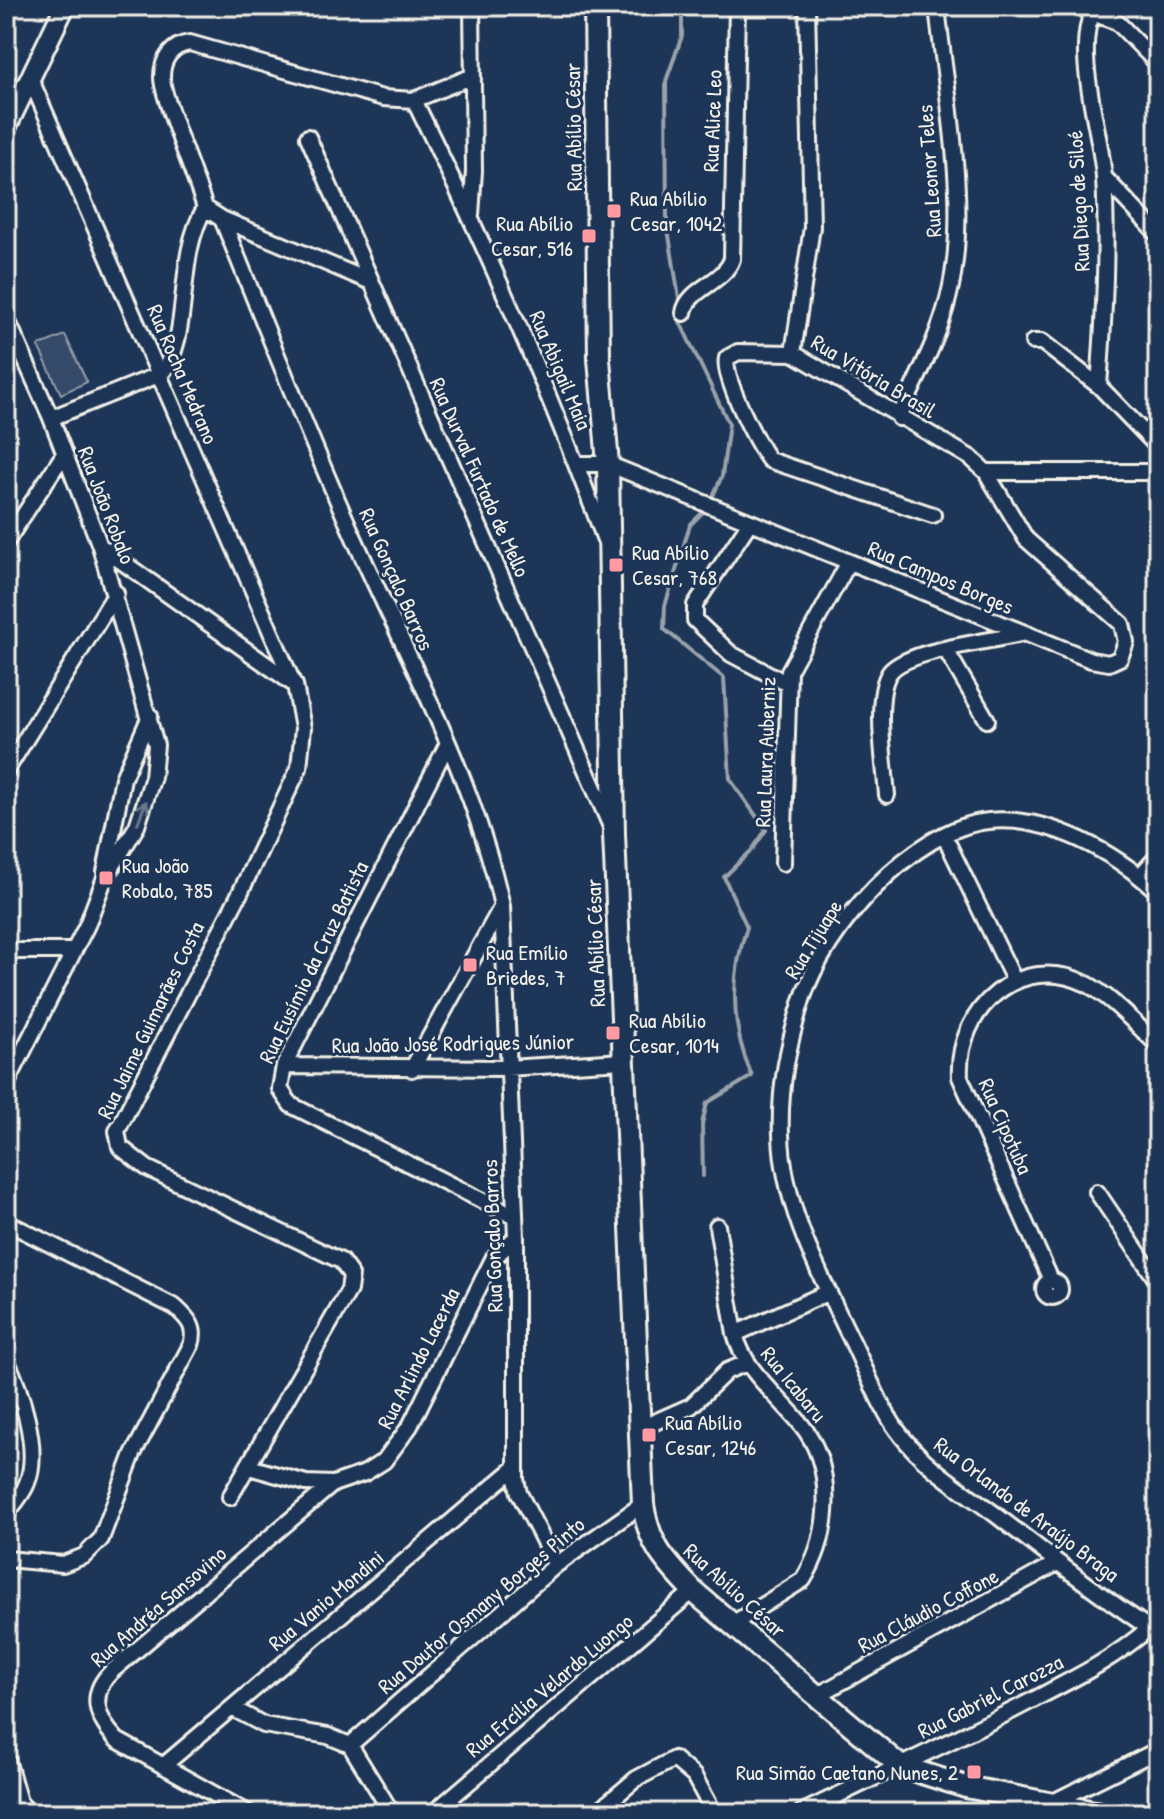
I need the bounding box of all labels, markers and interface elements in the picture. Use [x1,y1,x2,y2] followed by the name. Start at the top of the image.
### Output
[557,62,589,191] street label: Rua Abílio César
[695,69,729,173] street label: Rua Alice Leo
[909,104,949,238] street label: Rua Leonor Teles
[1059,129,1097,272] street label: Rua Diego de Siloé
[630,183,723,238] place label: Rua Abílio Cesar, 1042
[605,202,623,220] marker: Rua Abílio Cesar, 1042
[491,208,573,263] place label: Rua Abílio Cesar, 516
[580,227,598,245] marker: Rua Abílio Cesar, 516
[140,300,226,449] street label: Rua Rocha Medrano
[522,306,600,435] street label: Rua Abigail Maia
[806,327,942,425] street label: Rua Vitória Brasil
[423,373,538,582] street label: Rua Durval Furtado de Mello
[71,442,143,568] street label: Rua João Robalo
[352,503,442,655] street label: Rua Gonçalo Barros
[864,533,1018,621] street label: Rua Campos Borges
[632,537,717,592] place label: Rua Abílio Cesar, 768
[607,556,625,574] marker: Rua Abílio Cesar, 768
[747,676,783,828] street label: Rua Laura Auberniz
[136,800,150,825] one-way arrow
[122,850,213,905] place label: Rua João Robalo, 785
[251,856,375,1068] street label: Rua Eusímio da Cruz Batista
[97,869,115,887] marker: Rua João Robalo, 785
[578,878,612,1008] street label: Rua Abílio César
[777,893,849,984] street label: Rua Tijuape
[89,916,211,1124] street label: Rua Jaime Guimarães Costa
[486,937,568,992] place label: Rua Emílio Briedes, 7
[461,956,479,974] marker: Rua Emílio Briedes, 7
[629,1005,719,1060] place label: Rua Abílio Cesar, 1014
[604,1024,622,1042] marker: Rua Abílio Cesar, 1014
[332,1026,575,1060] street label: Rua João José Rodrigues Júnior
[972,1073,1041,1179] street label: Rua Cipotuba
[474,1159,510,1313] street label: Rua Gonçalo Barros
[370,1282,467,1434] street label: Rua Arlindo Lacerda
[754,1340,834,1428] street label: Rua Icabaru
[665,1407,756,1462] place label: Rua Abílio Cesar, 1246
[640,1426,658,1444] marker: Rua Abílio Cesar, 1246
[928,1429,1126,1589] street label: Rua Orlando de Araújo Braga
[371,1509,591,1701] street label: Rua Doutor Osmany Borges Pinto
[677,1536,793,1644] street label: Rua Abílio César
[84,1538,233,1673] street label: Rua Andréa Sansovino
[262,1543,390,1657] street label: Rua Vanio Mondini
[852,1560,1004,1660] street label: Rua Cláudio Coffone
[459,1606,639,1764] street label: Rua Ercília Velardo Luongo
[912,1646,1068,1746] street label: Rua Gabriel Carozza
[736,1757,959,1787] place label: Rua Simão Caetano Nunes, 2
[965,1763,983,1781] marker: Rua Simão Caetano Nunes, 2

